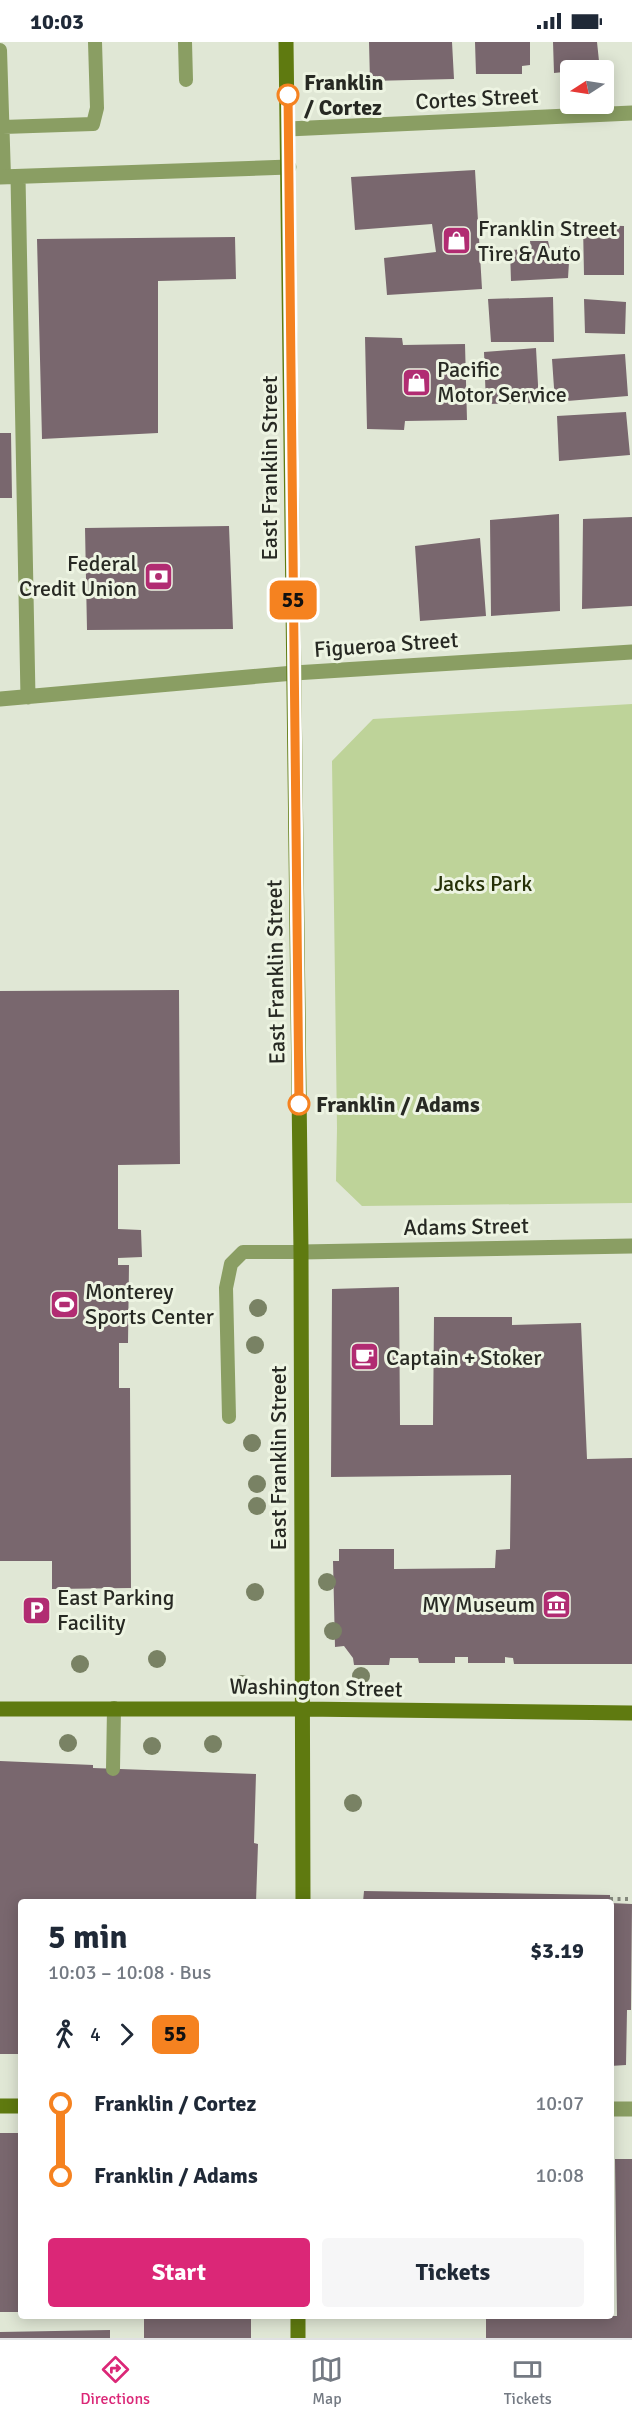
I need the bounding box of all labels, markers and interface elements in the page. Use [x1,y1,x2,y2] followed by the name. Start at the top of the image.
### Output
[30,8,84,35] text: 10:03
[560,60,614,114] north arrow
[560,60,614,114] map controls
[304,69,384,121] place label: Franklin / Cortez
[415,82,540,115] street label: Cortes Street
[277,84,299,106] marker: Franklin / Cortez
[478,215,618,267] place label: Franklin Street Tire & Auto
[441,225,473,257] shop icon: Franklin Street Tire & Auto
[437,356,567,408] place label: Pacific Motor Service
[400,366,432,398] shop icon: Pacific Motor Service
[256,375,283,560] street label: East Franklin Street
[19,550,137,602] place label: Federal Credit Union
[142,560,174,592] bank icon: Federal Credit Union
[266,580,320,620] line badge: 55
[282,587,304,613] text: 55
[313,626,459,663] street label: Figueroa Street
[434,870,532,897] park label: Jacks Park
[260,879,291,1065] street label: East Franklin Street
[316,1091,480,1118] place label: Franklin / Adams
[288,1093,310,1115] marker: Franklin / Adams
[403,1212,529,1241] street label: Adams Street
[85,1278,214,1330] place label: Monterey Sports Center
[48,1288,80,1320] sports icon: Monterey Sports Center
[349,1341,381,1373] cafe icon: Captain + Stoker
[386,1344,541,1371] place label: Captain + Stoker
[265,1365,292,1550] street label: East Franklin Street
[57,1584,174,1636] place label: East Parking Facility
[540,1588,572,1620] museum icon: MY Museum
[422,1591,535,1618] place label: MY Museum
[20,1594,52,1626] parking icon: East Parking Facility
[229,1672,403,1703] street label: Washington Street
[48,1917,128,1958] text: 5 min
[530,1937,584,1964] text: $3.19
[48,1960,211,1985] text: 10:03 – 10:08 · Bus
[48,2018,81,2051] icon: walk
[110,2018,143,2051] icon: forward
[164,2021,187,2047] text: 55
[90,2022,101,2047] text: 4
[94,2090,256,2117] text: Franklin / Cortez
[535,2091,584,2116] text: 10:07
[94,2162,258,2189] text: Franklin / Adams
[535,2163,584,2188] text: 10:08
[48,2238,310,2307] button: Start
[322,2238,584,2307] button: Tickets
[80,2353,150,2409] tab: Directions
[310,2353,343,2409] tab: Map
[504,2353,552,2409] tab: Tickets

